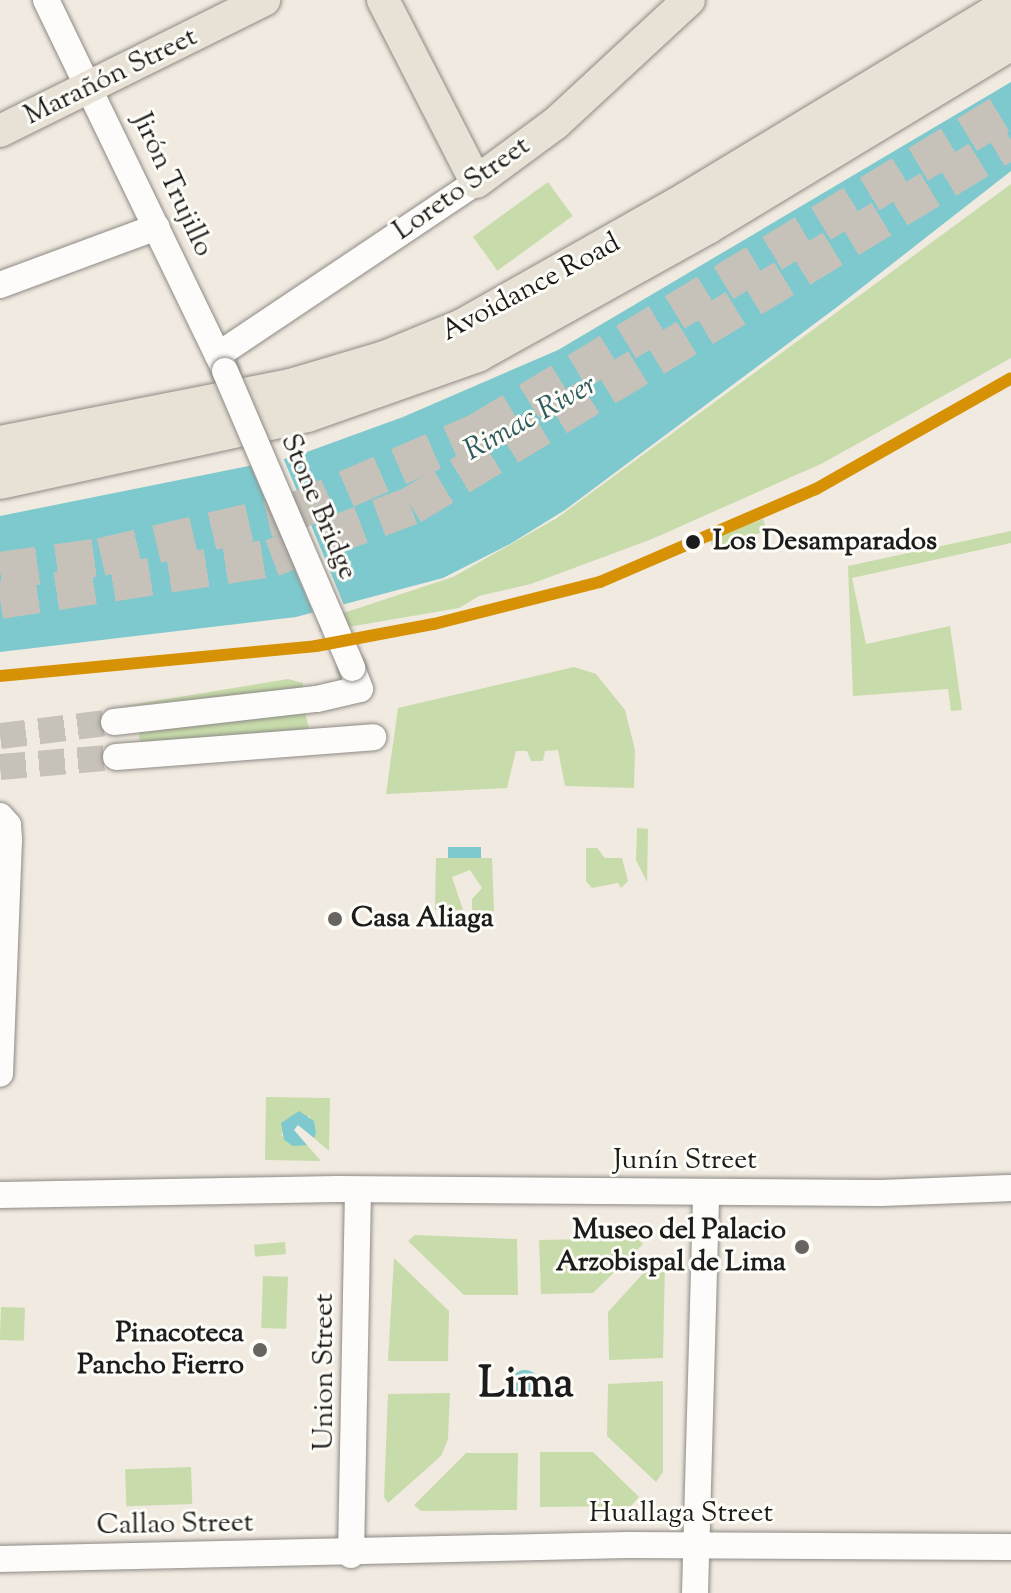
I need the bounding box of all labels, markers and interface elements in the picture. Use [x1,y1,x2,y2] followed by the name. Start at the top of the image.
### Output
[19,21,203,133] street label: Marañón Street
[124,108,220,262] street label: Jirón Trujillo
[387,130,537,248] street label: Loreto Street
[436,227,626,349] street label: Avoidance Road
[459,368,603,470] water label: Rimac River
[272,429,364,585] street label: Stone Bridge
[713,525,937,559] place label: Los Desamparados
[680,529,706,555] marker: Los Desamparados
[351,902,494,936] place label: Casa Aliaga
[326,910,344,928] marker: Casa Aliaga
[613,1144,757,1178] street label: Junín Street
[556,1214,786,1280] place label: Museo del Palacio Arzobispal de Lima
[793,1238,811,1256] marker: Museo del Palacio Arzobispal de Lima
[308,1293,342,1451] street label: Union Street
[77,1317,244,1383] place label: Pinacoteca Pancho Fierro
[251,1341,269,1359] marker: Pinacoteca Pancho Fierro
[478,1360,574,1412] district label: Lima
[589,1497,773,1531] street label: Huallaga Street
[96,1507,254,1543] street label: Callao Street

